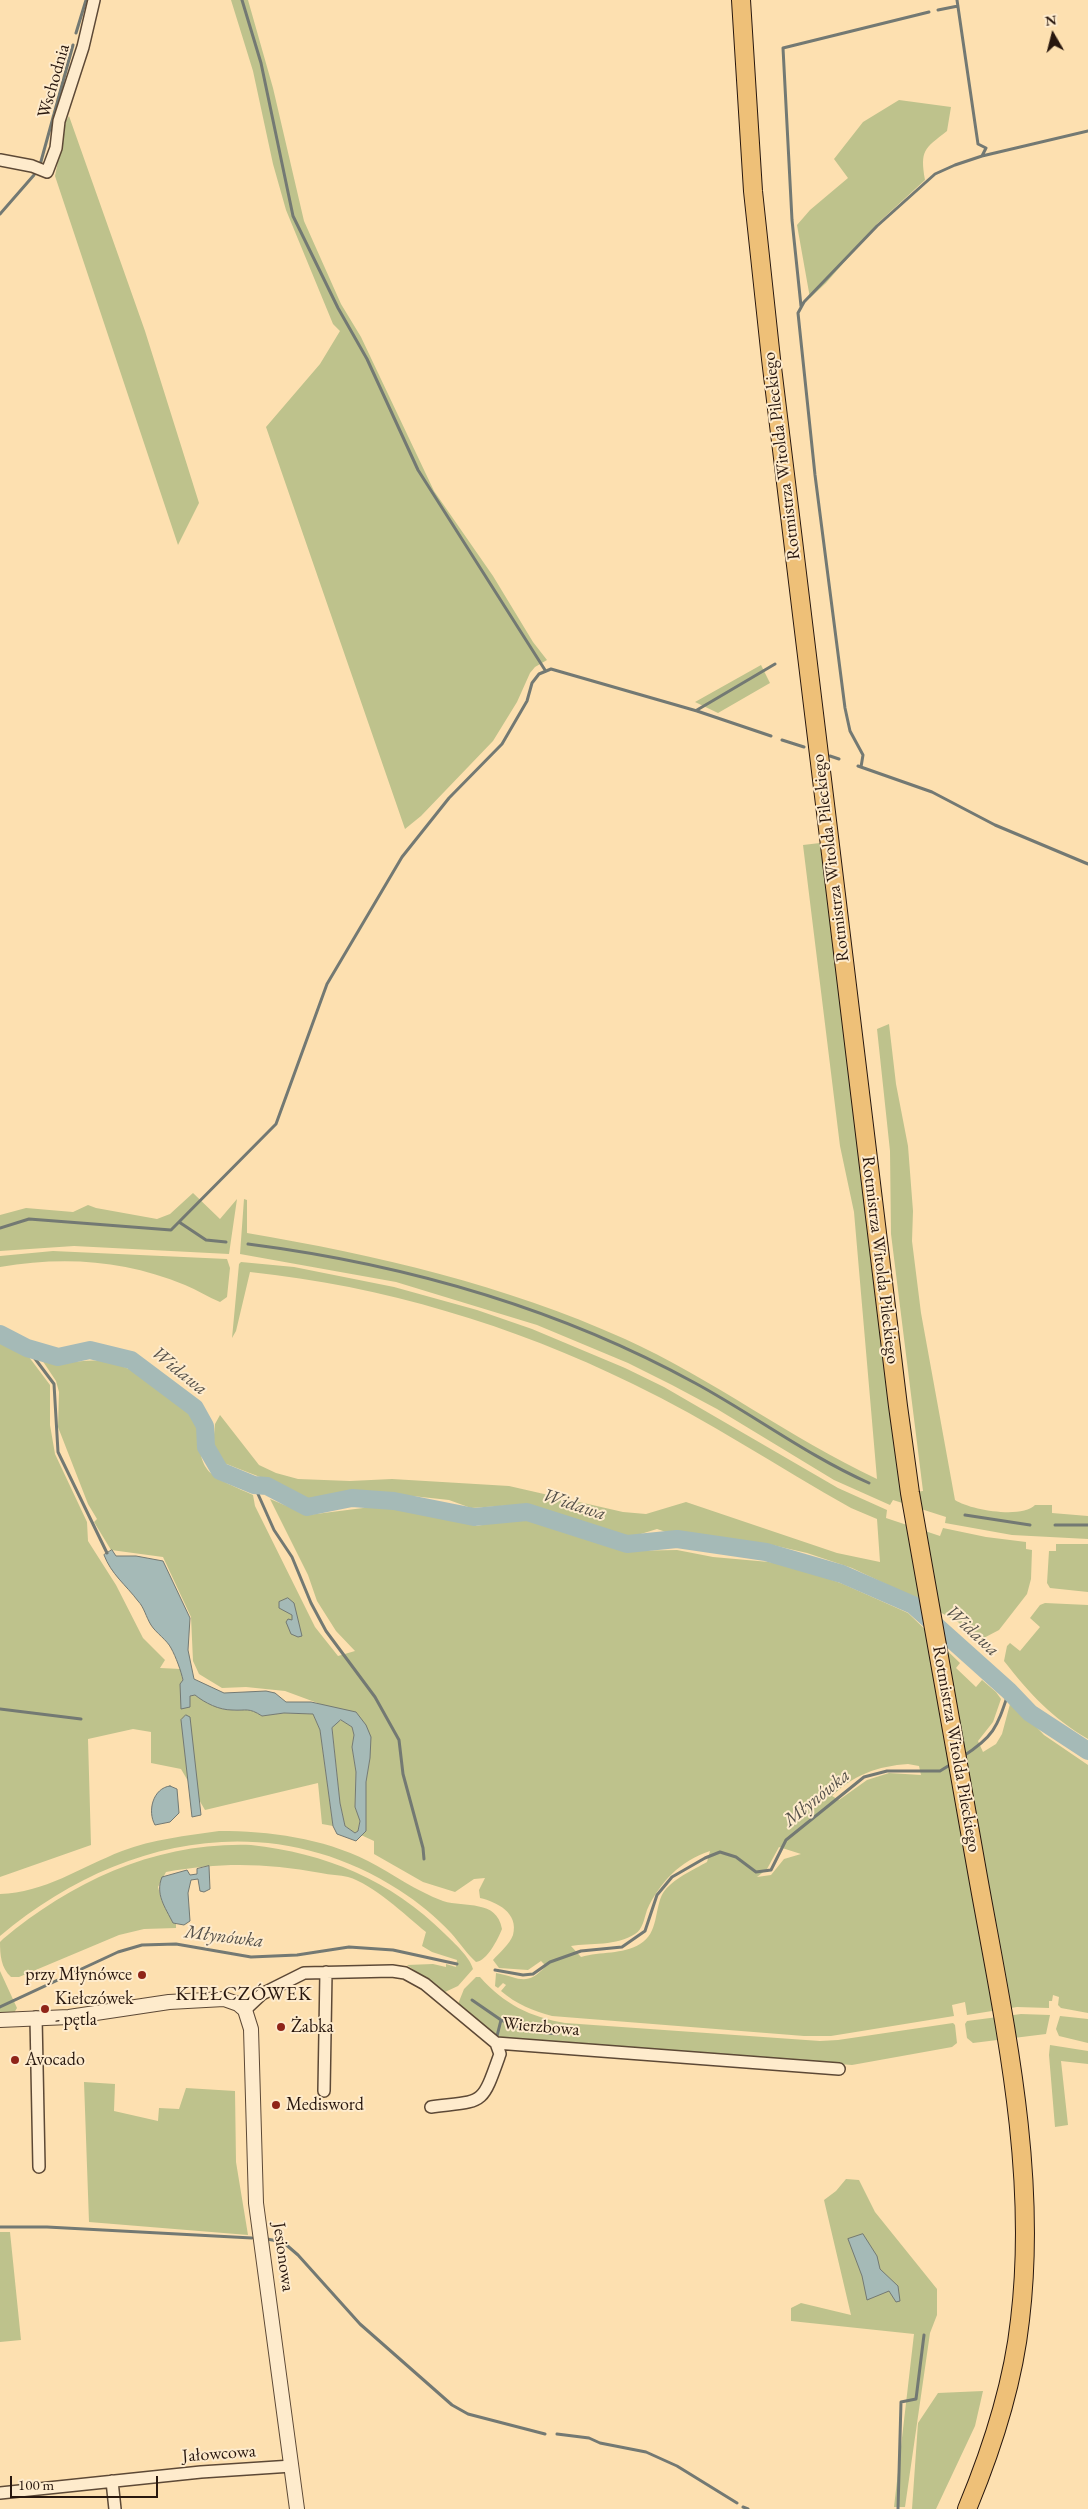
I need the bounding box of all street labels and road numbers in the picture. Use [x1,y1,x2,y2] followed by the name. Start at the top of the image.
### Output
[33,41,75,121] street label: Wschodnia
[759,351,805,561] street label: Rotmistrza Witolda Pileckiego
[808,753,854,963] street label: Rotmistrza Witolda Pileckiego
[857,1155,903,1365] street label: Rotmistrza Witolda Pileckiego
[927,1644,985,1854] street label: Rotmistrza Witolda Pileckiego
[501,2013,581,2041] street label: Wierzbowa
[267,2221,299,2293] street label: Jesionowa
[181,2441,257,2467] street label: Jałowcowa

